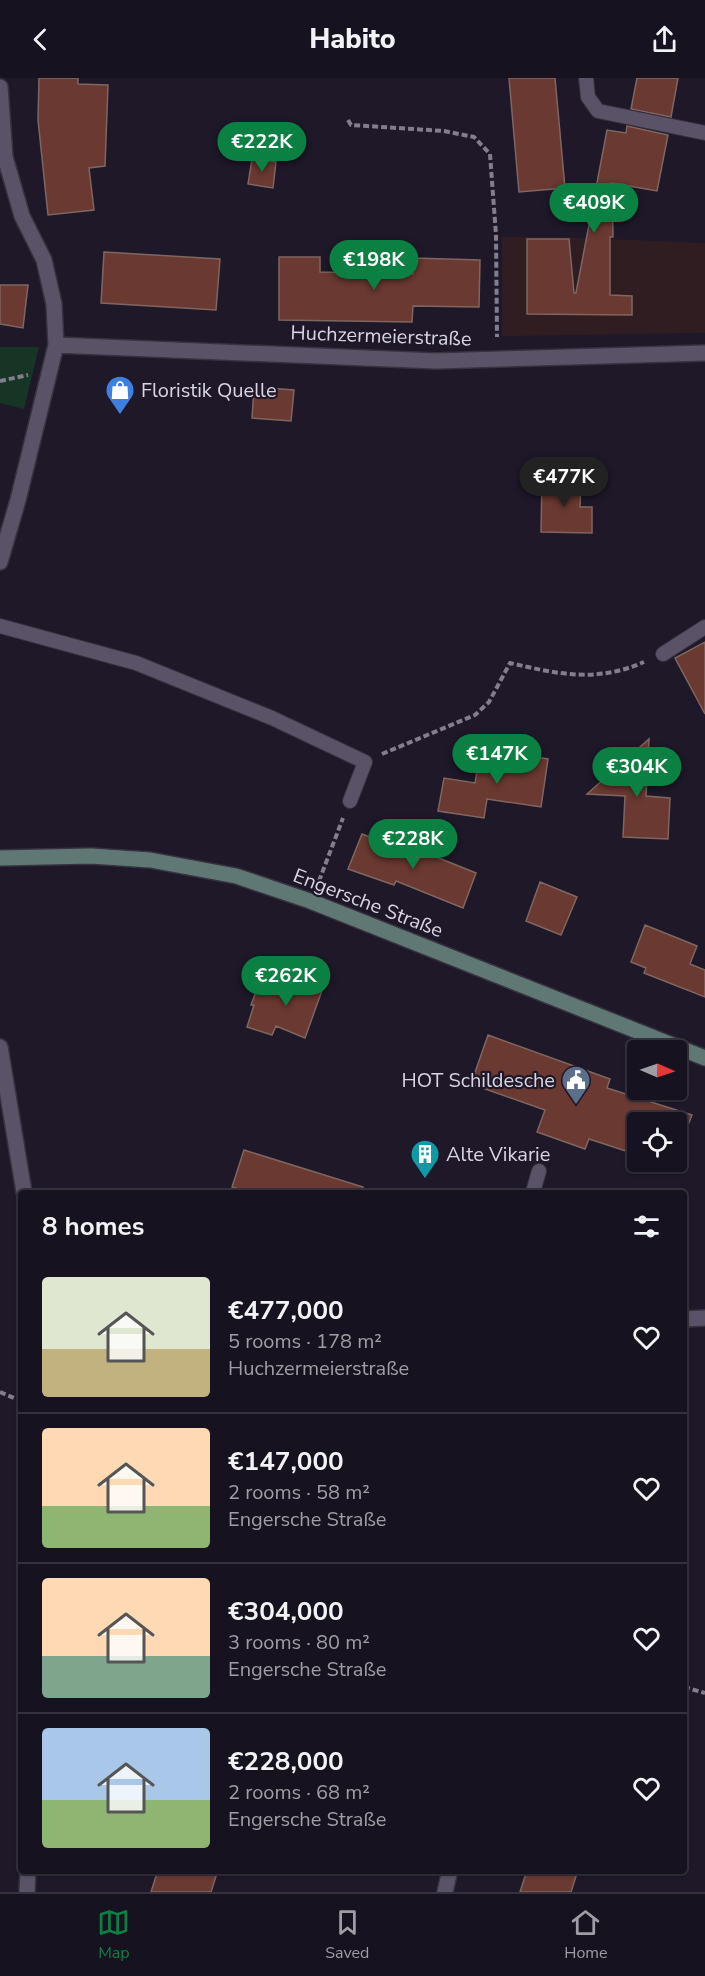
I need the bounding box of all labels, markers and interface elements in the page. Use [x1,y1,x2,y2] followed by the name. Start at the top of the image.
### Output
[309,21,396,58] text: Habito
[24,23,57,56] icon: back
[648,23,681,56] icon: share
[220,122,304,173] pin: €222K
[231,128,293,155] text: €222K
[552,183,636,234] pin: €409K
[563,189,625,216] text: €409K
[332,240,416,291] pin: €198K
[343,246,405,273] text: €198K
[290,319,472,353] street label: Huchzermeierstraße
[104,374,136,416] shop icon: Floristik Quelle
[141,377,277,404] place label: Floristik Quelle
[522,457,606,508] pin: €477K
[533,463,595,490] text: €477K
[455,734,539,785] pin: €147K
[466,740,528,767] text: €147K
[595,747,679,798] pin: €304K
[606,753,668,780] text: €304K
[371,819,455,870] pin: €228K
[382,825,444,852] text: €228K
[289,862,447,944] street label: Engersche Straße
[244,956,328,1007] pin: €262K
[255,962,317,989] text: €262K
[627,1040,687,1100] north arrow
[627,1040,687,1172] map controls
[560,1064,592,1106] public building icon: HOT Schildesche
[402,1067,555,1094] place label: HOT Schildesche
[627,1112,687,1172] button: locate
[409,1138,441,1180] building icon: Alte Vikarie
[446,1141,550,1168] place label: Alte Vikarie
[42,1209,144,1244] text: 8 homes
[630,1210,663,1243] icon: filters
[228,1293,344,1328] text: €477,000
[90,1301,162,1373] icon: home
[630,1321,663,1354] icon: heart
[228,1328,382,1355] text: 5 rooms · 178 m²
[228,1355,409,1382] text: Huchzermeierstraße
[228,1444,344,1479] text: €147,000
[90,1452,162,1524] icon: home
[630,1472,663,1505] icon: heart
[228,1479,370,1506] text: 2 rooms · 58 m²
[228,1506,386,1533] text: Engersche Straße
[228,1594,344,1629] text: €304,000
[90,1602,162,1674] icon: home
[630,1622,663,1655] icon: heart
[228,1629,370,1656] text: 3 rooms · 80 m²
[228,1656,386,1683] text: Engersche Straße
[228,1744,344,1779] text: €228,000
[90,1752,162,1824] icon: home
[630,1772,663,1805] icon: heart
[228,1779,370,1806] text: 2 rooms · 68 m²
[228,1806,386,1833] text: Engersche Straße
[97,1906,130,1964] tab: Map
[325,1906,369,1964] tab: Saved
[564,1906,608,1964] tab: Home

